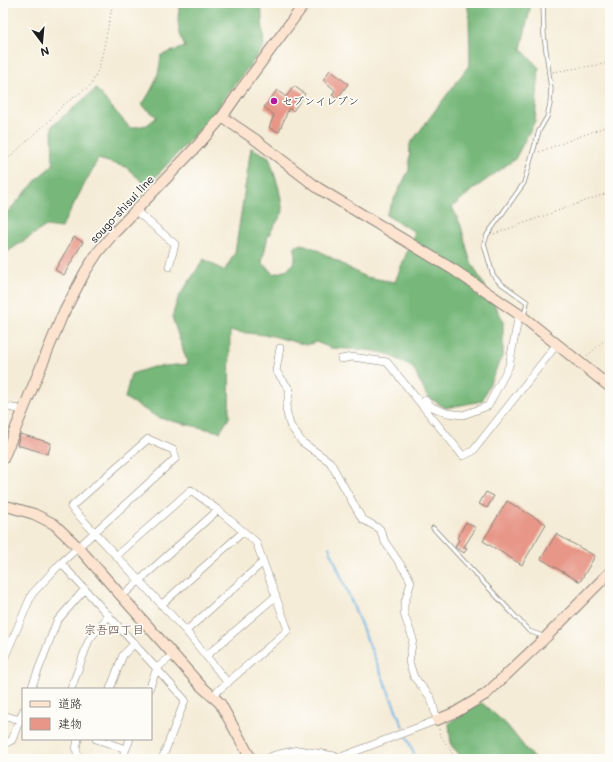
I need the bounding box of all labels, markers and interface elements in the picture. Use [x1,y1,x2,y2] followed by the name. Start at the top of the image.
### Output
[22,22,62,62] north arrow
[39,44,51,60] text: N
[282,93,359,108] place label: セブンイレブン
[269,96,279,106] marker: セブンイレブン
[86,171,157,246] street label: sougo-shisui line
[84,621,144,637] district label: 宗吾四丁目
[22,688,152,740] legend
[58,695,82,711] text: 道路
[58,715,82,731] text: 建物

